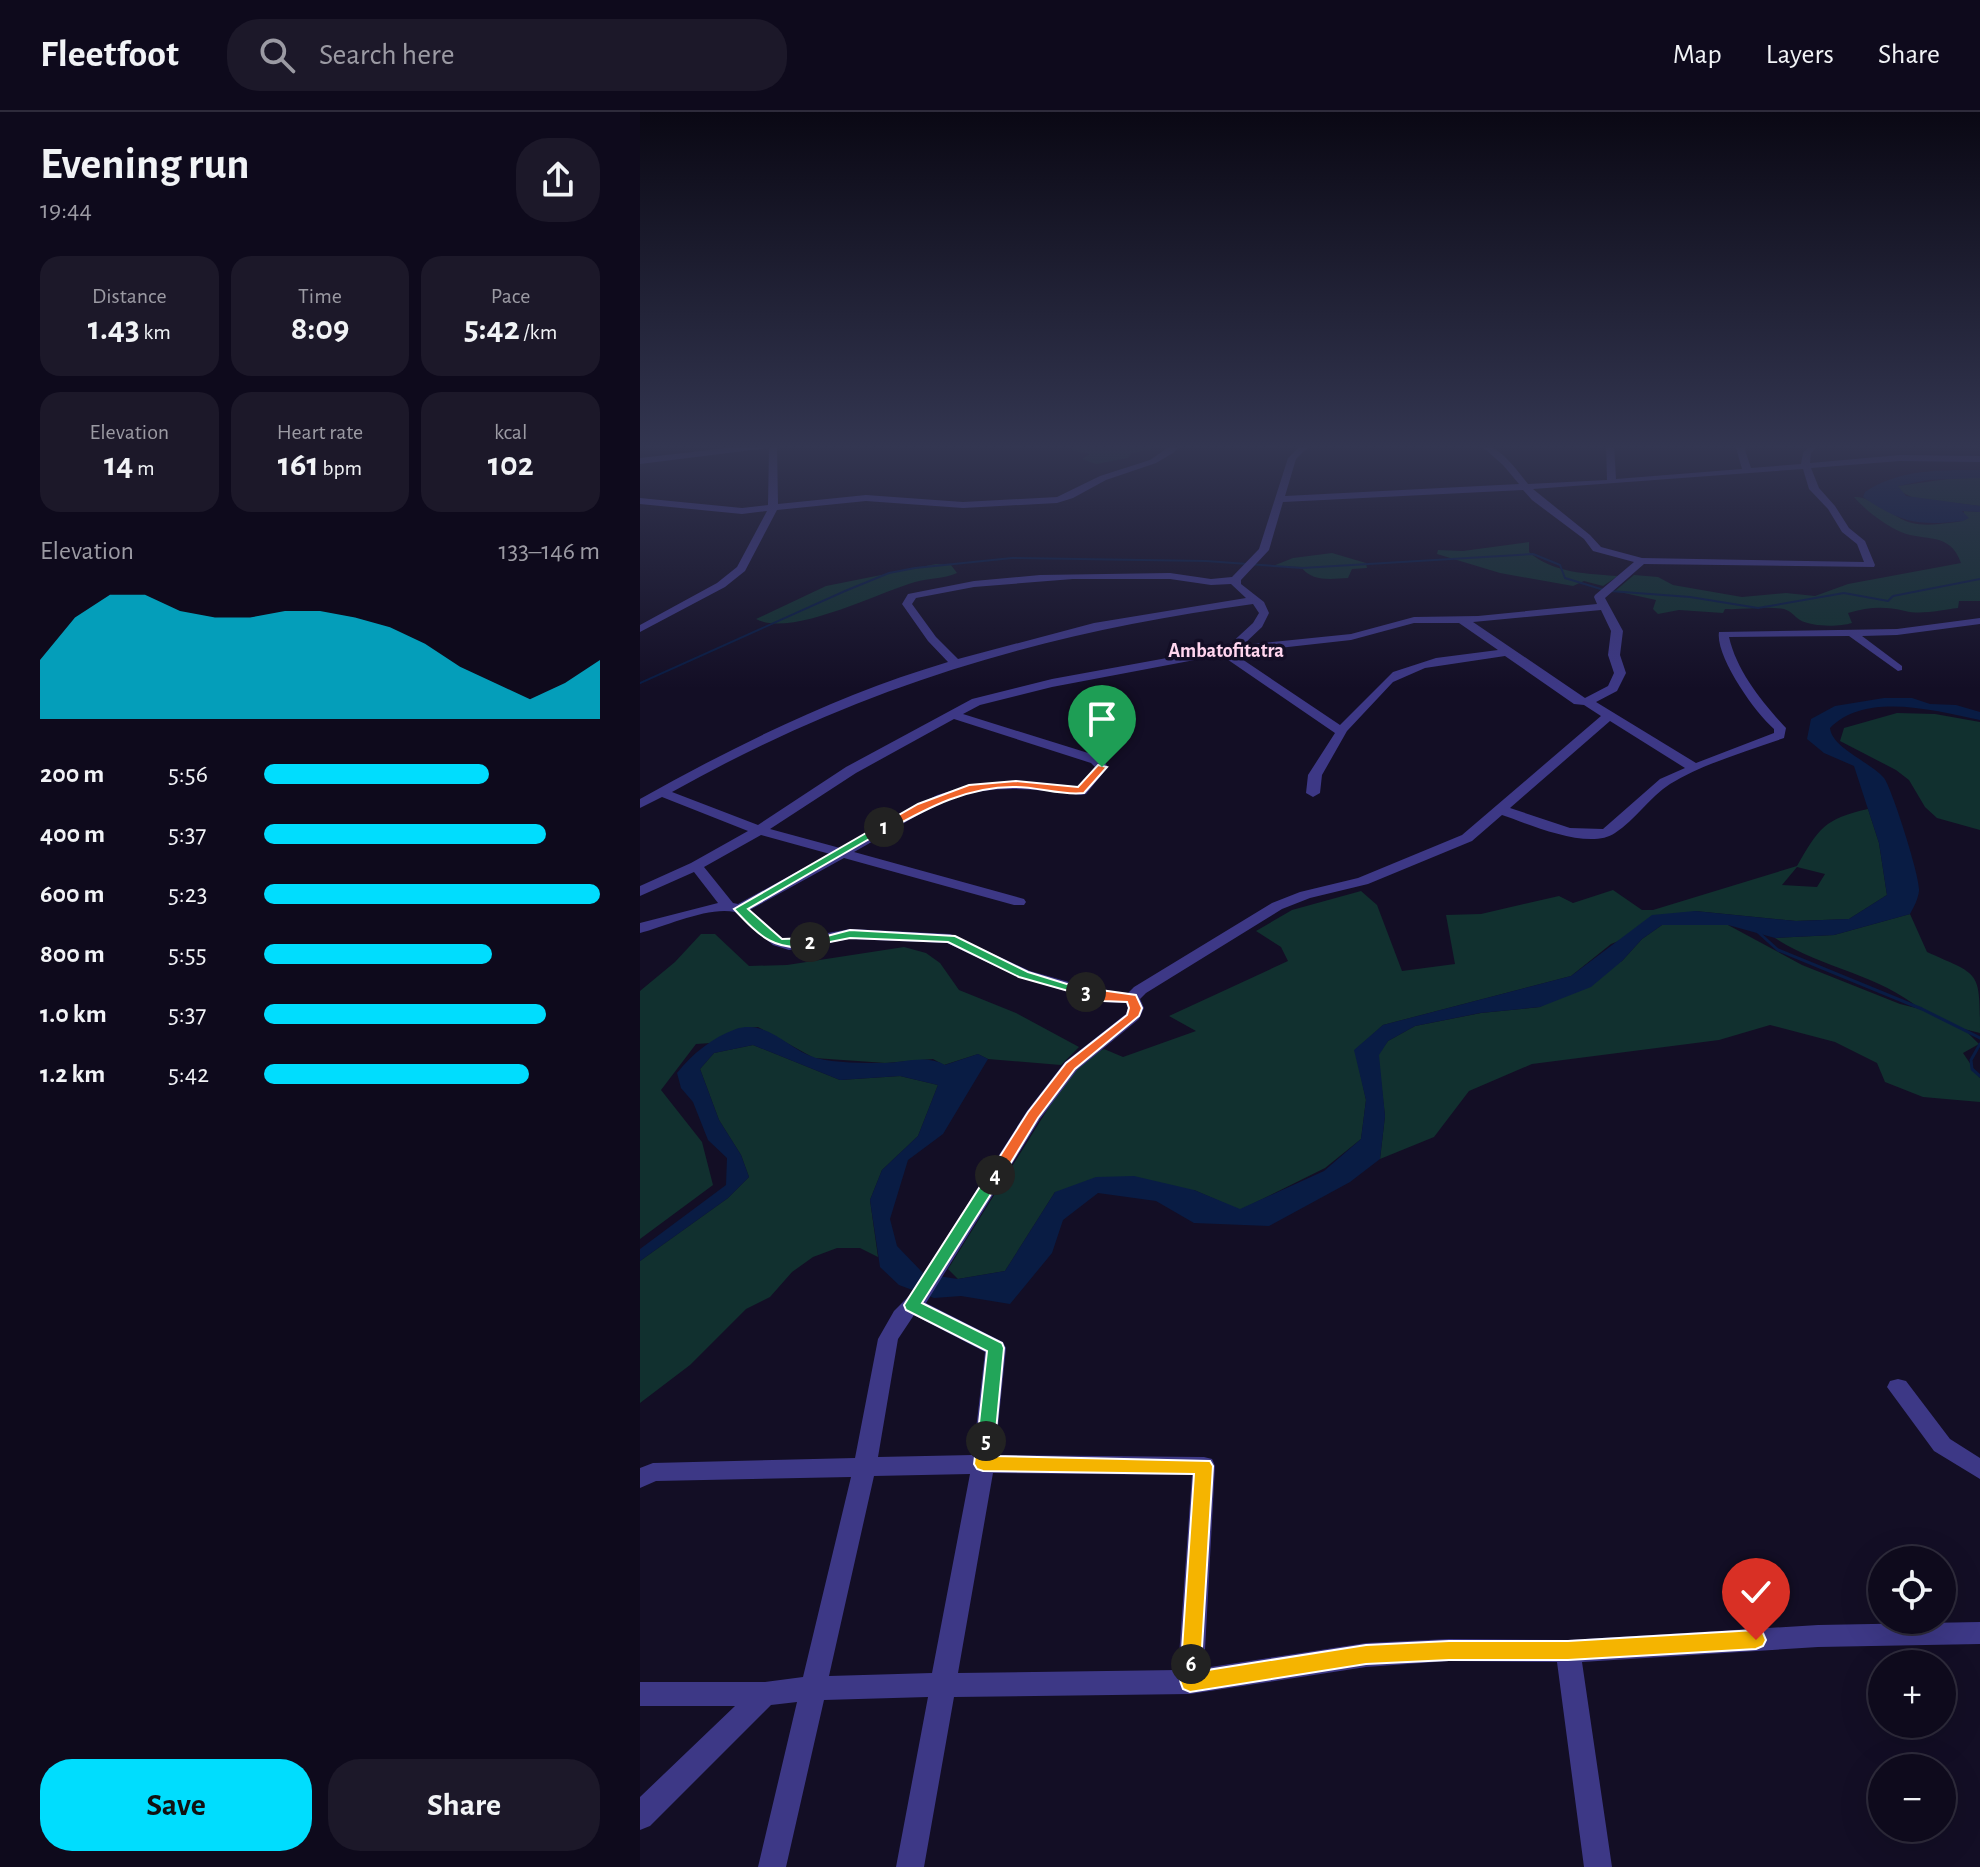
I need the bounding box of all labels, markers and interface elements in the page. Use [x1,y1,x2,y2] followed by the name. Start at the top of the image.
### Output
[227,19,787,91] search box
[255,33,299,77] icon: search
[40,36,179,74] text: Fleetfoot
[319,40,455,70] text: Search here
[1673,41,1722,69] text: Map
[1766,41,1834,69] text: Layers
[1878,41,1940,69] text: Share
[516,138,600,222] button: share
[40,143,249,187] text: Evening run
[40,197,92,223] text: 19:44
[92,285,167,307] text: Distance
[298,285,342,307] text: Time
[491,285,530,307] text: Pace
[88,312,140,346] text: 1.43
[291,312,349,346] text: 8:09
[464,312,520,346] text: 5:42
[140,321,171,343] text: km
[520,321,557,343] text: /km
[90,421,169,443] text: Elevation
[277,421,363,443] text: Heart rate
[494,421,527,443] text: kcal
[104,448,133,482] text: 14
[278,448,319,482] text: 161
[488,448,534,482] text: 102
[133,457,155,479] text: m
[319,457,362,479] text: bpm
[40,538,134,564] text: Elevation
[498,538,600,564] text: 133–146 m
[1168,641,1284,661] district label: Ambatofitatra
[1068,685,1136,767] pin
[1080,697,1124,741] icon: arrive
[40,761,104,787] text: 200 m
[168,761,208,787] text: 5:56
[864,807,904,847] pin: 1
[880,816,888,838] text: 1
[40,821,105,847] text: 400 m
[168,821,206,847] text: 5:37
[40,881,105,907] text: 600 m
[168,881,207,907] text: 5:23
[790,922,830,962] pin: 2
[805,931,815,953] text: 2
[40,941,105,967] text: 800 m
[168,941,207,967] text: 5:55
[1066,972,1106,1012] pin: 3
[1081,981,1091,1003] text: 3
[40,1001,107,1027] text: 1.0 km
[168,1001,206,1027] text: 5:37
[40,1061,105,1087] text: 1.2 km
[168,1061,209,1087] text: 5:42
[975,1155,1015,1195] pin: 4
[989,1164,1001,1186] text: 4
[966,1421,1006,1461] pin: 5
[981,1430,991,1452] text: 5
[1868,1546,1956,1842] map controls
[1868,1546,1956,1634] button: locate
[1722,1558,1790,1640] pin
[1734,1570,1778,1614] icon: check
[1171,1644,1211,1684] pin: 6
[1868,1650,1956,1738] button: +
[1186,1653,1196,1675] text: 6
[1868,1754,1956,1842] button: −
[40,1759,312,1851] button: Save
[328,1759,600,1851] button: Share

